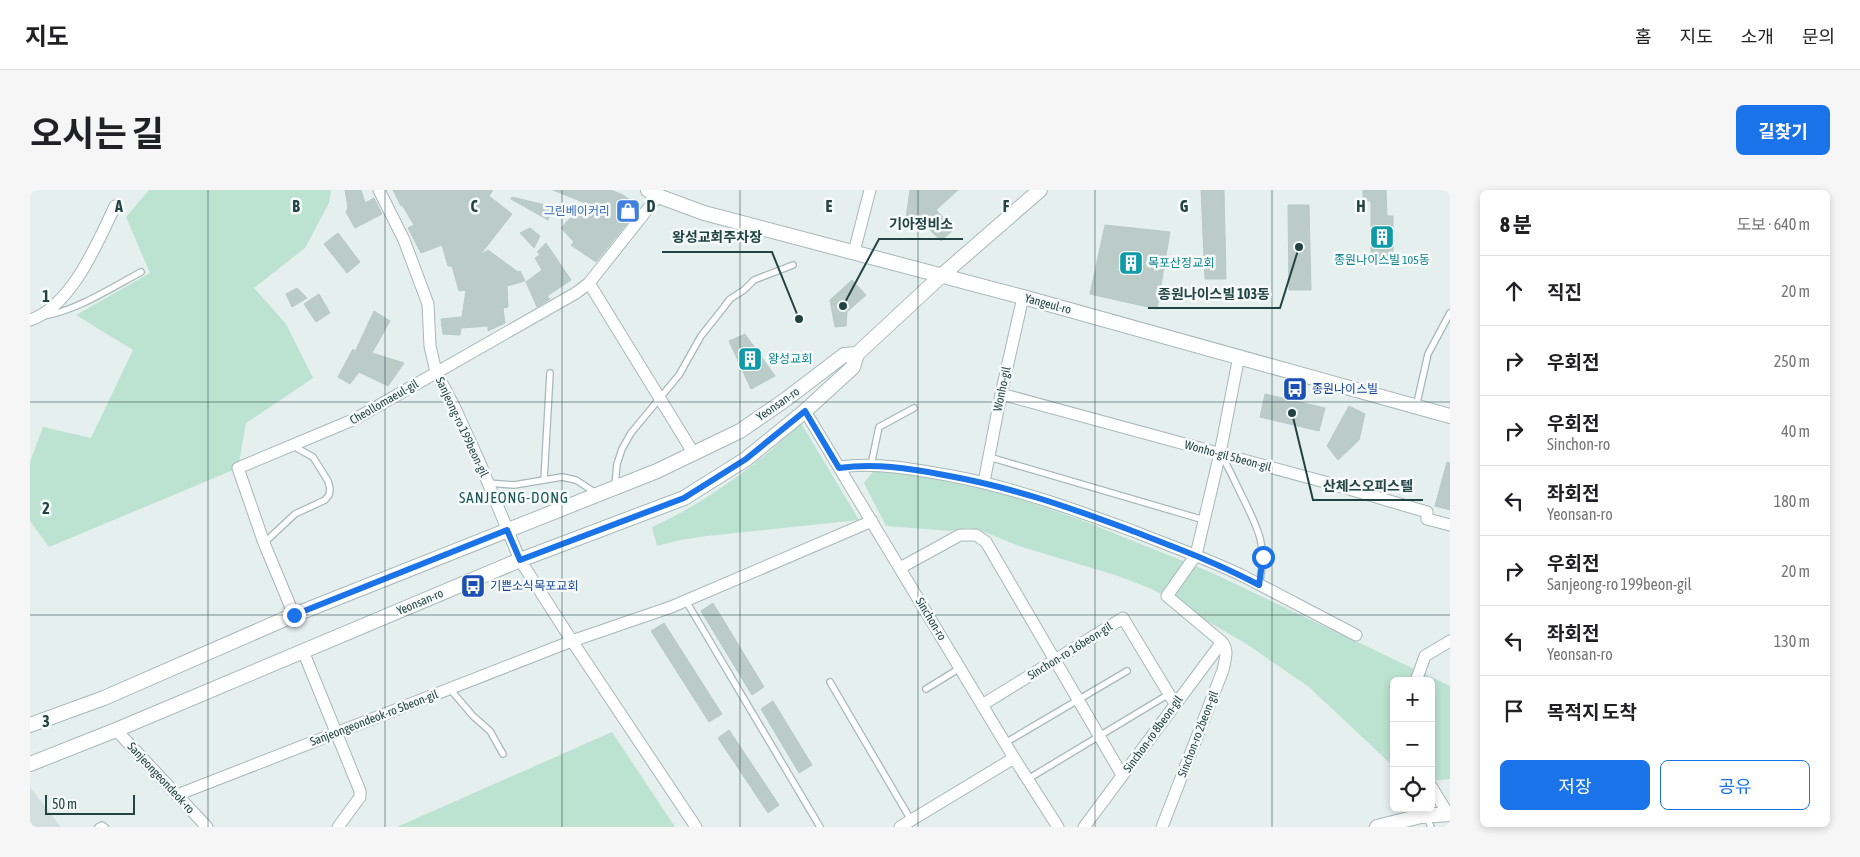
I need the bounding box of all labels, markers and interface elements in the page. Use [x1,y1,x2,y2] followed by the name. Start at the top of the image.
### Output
[25,23,69,50] text: 지도
[1635,26,1652,47] text: 홈
[1680,26,1713,47] text: 지도
[1741,26,1774,47] text: 소개
[1802,26,1835,47] text: 문의
[1736,105,1830,155] button: 길찾기
[30,113,164,153] text: 오시는 길
[114,197,123,215] text: A
[292,197,300,215] text: B
[470,197,478,215] text: C
[647,197,656,215] text: D
[826,197,833,215] text: E
[1003,197,1010,215] text: F
[1180,197,1189,215] text: G
[1356,197,1366,215] text: H
[615,198,641,224] shop icon: 그린베이커리
[544,204,610,218] place label: 그린베이커리
[879,210,963,239] callout: 기아정비소
[1500,212,1532,236] text: 8 분
[1736,215,1810,233] text: 도보 · 640 m
[889,216,953,232] text: 기아정비소
[662,223,772,252] callout: 왕성교회주차장
[1369,224,1395,250] building icon: 종원나이스빌 105동
[672,229,762,245] text: 왕성교회주차장
[1118,250,1144,276] building icon: 목포산정교회
[1334,253,1430,267] place label: 종원나이스빌 105동
[1148,256,1214,270] place label: 목포산정교회
[1500,277,1528,305] icon: ahead
[1148,279,1280,308] callout: 종원나이스빌 103동
[1547,281,1582,303] text: 직진
[1781,282,1810,300] text: 20 m
[1158,286,1270,302] text: 종원나이스빌 103동
[42,287,50,305] text: 1
[1023,291,1073,317] street label: Yangeul-ro
[737,346,763,372] building icon: 왕성교회
[1500,347,1528,375] icon: right
[1547,351,1599,373] text: 우회전
[768,352,812,366] place label: 왕성교회
[1774,352,1810,370] text: 250 m
[990,365,1014,413] street label: Wonho-gil
[433,375,492,480] street label: Sanjeong-ro 199beon-gil
[347,376,421,427] street label: Cheollomaeul-gil
[1282,376,1308,402] bus stop icon: 종원나이스빌
[1312,382,1378,396] place label: 종원나이스빌
[754,384,802,424] street label: Yeonsan-ro
[1547,412,1599,434] text: 우회전
[1500,417,1528,445] icon: right
[1781,422,1810,440] text: 40 m
[1547,435,1610,453] text: Sinchon-ro
[1183,438,1274,475] street label: Wonho-gil 5beon-gil
[1313,471,1423,500] callout: 산체스오피스텔
[1323,478,1413,494] text: 산체스오피스텔
[1547,482,1599,504] text: 좌회전
[1500,487,1528,515] icon: left
[459,489,569,506] district label: SANJEONG-DONG
[1774,492,1810,510] text: 180 m
[42,499,50,517] text: 2
[1547,505,1613,523] text: Yeonsan-ro
[1252,546,1275,569] route start
[1547,552,1599,574] text: 우회전
[1500,557,1528,585] icon: right
[1781,562,1810,580] text: 20 m
[460,573,486,599] bus stop icon: 기쁜소식목포교회
[1547,575,1692,593] text: Sanjeong-ro 199beon-gil
[490,579,578,593] place label: 기쁜소식목포교회
[395,586,446,618] street label: Yeonsan-ro
[913,595,949,643] street label: Sinchon-ro
[283,604,306,627] route end
[1025,619,1116,683] street label: Sinchon-ro 16beon-gil
[1547,622,1599,644] text: 좌회전
[1500,627,1528,655] icon: left
[1774,632,1810,650] text: 130 m
[1547,645,1613,663] text: Yeonsan-ro
[1390,677,1435,812] map controls
[1390,677,1435,722] button: +
[308,687,441,749] street label: Sanjeongeondeok-ro 5beon-gil
[1175,688,1221,779] street label: Sinchon-ro 2beon-gil
[1120,692,1186,775] street label: Sinchon-ro 8beon-gil
[1500,697,1528,725] icon: arrive
[1547,701,1637,723] text: 목적지 도착
[42,712,50,730] text: 3
[1390,722,1435,767] button: −
[125,740,198,817] street label: Sanjeongeondeok-ro
[1500,760,1650,810] button: 저장
[1660,760,1810,810] button: 공유
[1390,767,1435,812] button: locate
[45,792,135,815] scale bar
[52,796,77,812] text: 50 m

